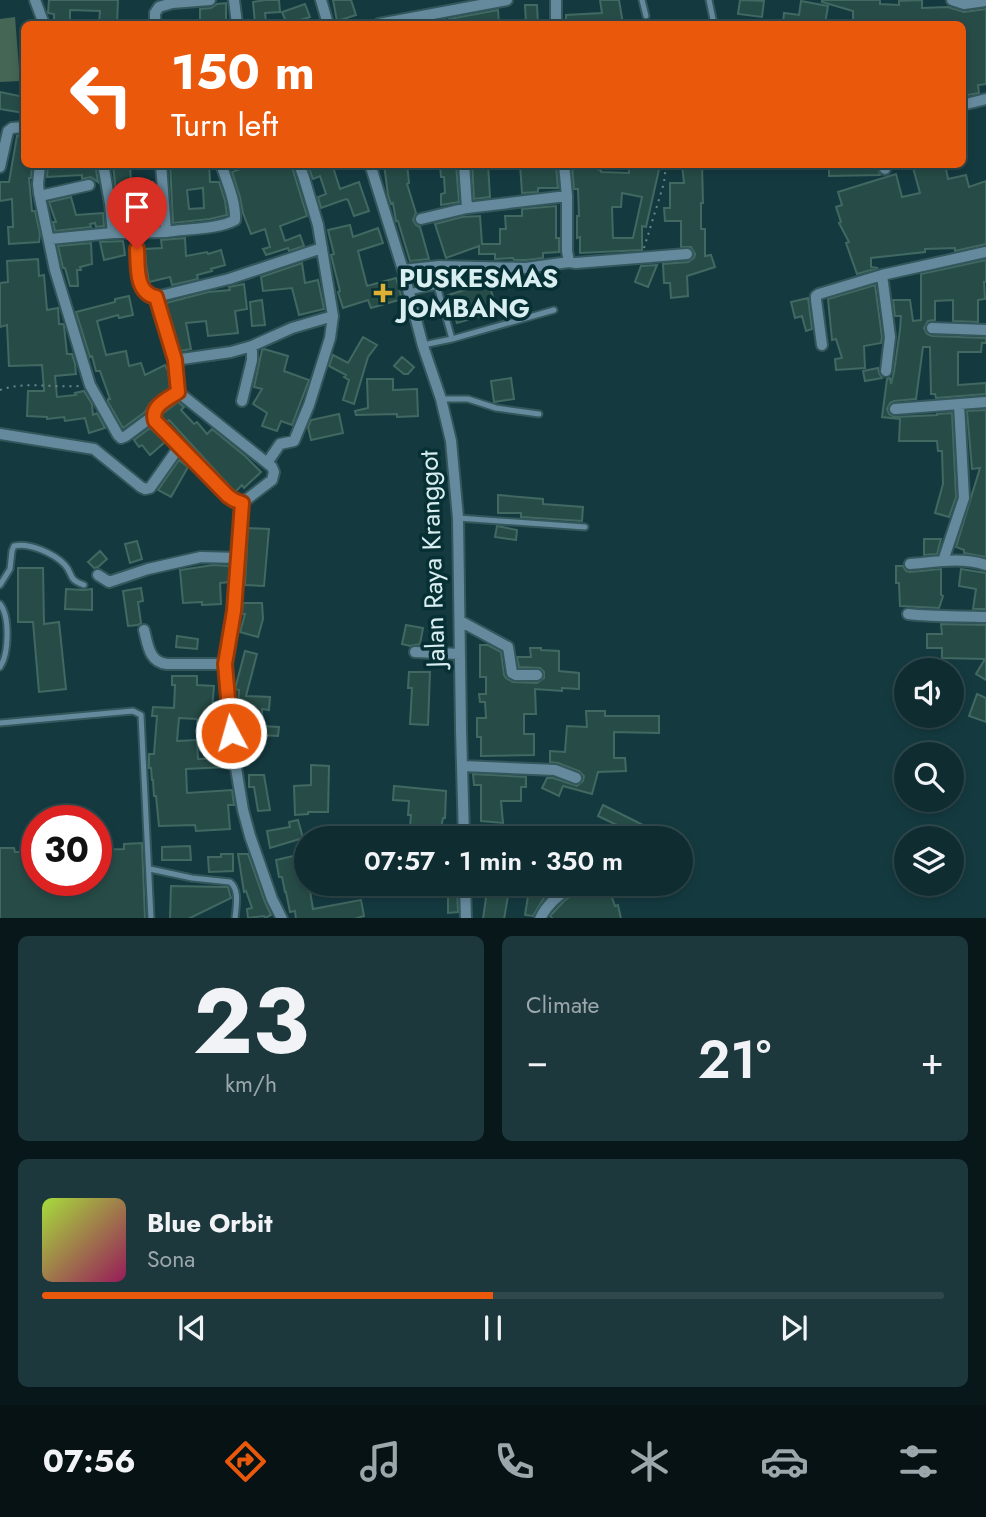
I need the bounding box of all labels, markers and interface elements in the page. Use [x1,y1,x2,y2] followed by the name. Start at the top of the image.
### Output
[171,37,315,107] text: 150 m
[56,49,147,140] icon: left
[171,102,278,148] text: Turn left
[107,177,167,249] pin
[118,188,156,226] icon: arrive
[394,259,558,327] place label: PUSKESMAS JOMBANG
[373,283,393,303] marker: PUSKESMAS JOMBANG
[409,449,455,671] street label: Jalan Raya Kranggot
[894,658,964,896] map controls
[894,658,964,728] button: sound
[194,696,268,770] position arrow
[894,742,964,812] button: search
[21,805,112,896] speed limit sign: 30
[894,826,964,896] button: layers
[364,842,623,880] text: 07:57 · 1 min · 350 m
[193,956,309,1087] text: 23
[526,988,599,1022] text: Climate
[698,1022,771,1098] text: 21°
[526,1033,548,1088] text: −
[921,1033,944,1088] text: +
[225,1067,277,1101] text: km/h
[147,1204,272,1242] text: Blue Orbit
[147,1242,195,1276] text: Sona
[173,1309,211,1347] icon: previous
[474,1309,512,1347] icon: pause
[775,1309,813,1347] icon: next
[221,1437,270,1486] icon: directions
[356,1437,405,1486] icon: music
[490,1437,539,1486] icon: phone
[625,1437,674,1486] icon: climate
[760,1437,809,1486] icon: car
[894,1437,943,1486] icon: filters
[43,1438,136,1484] text: 07:56

